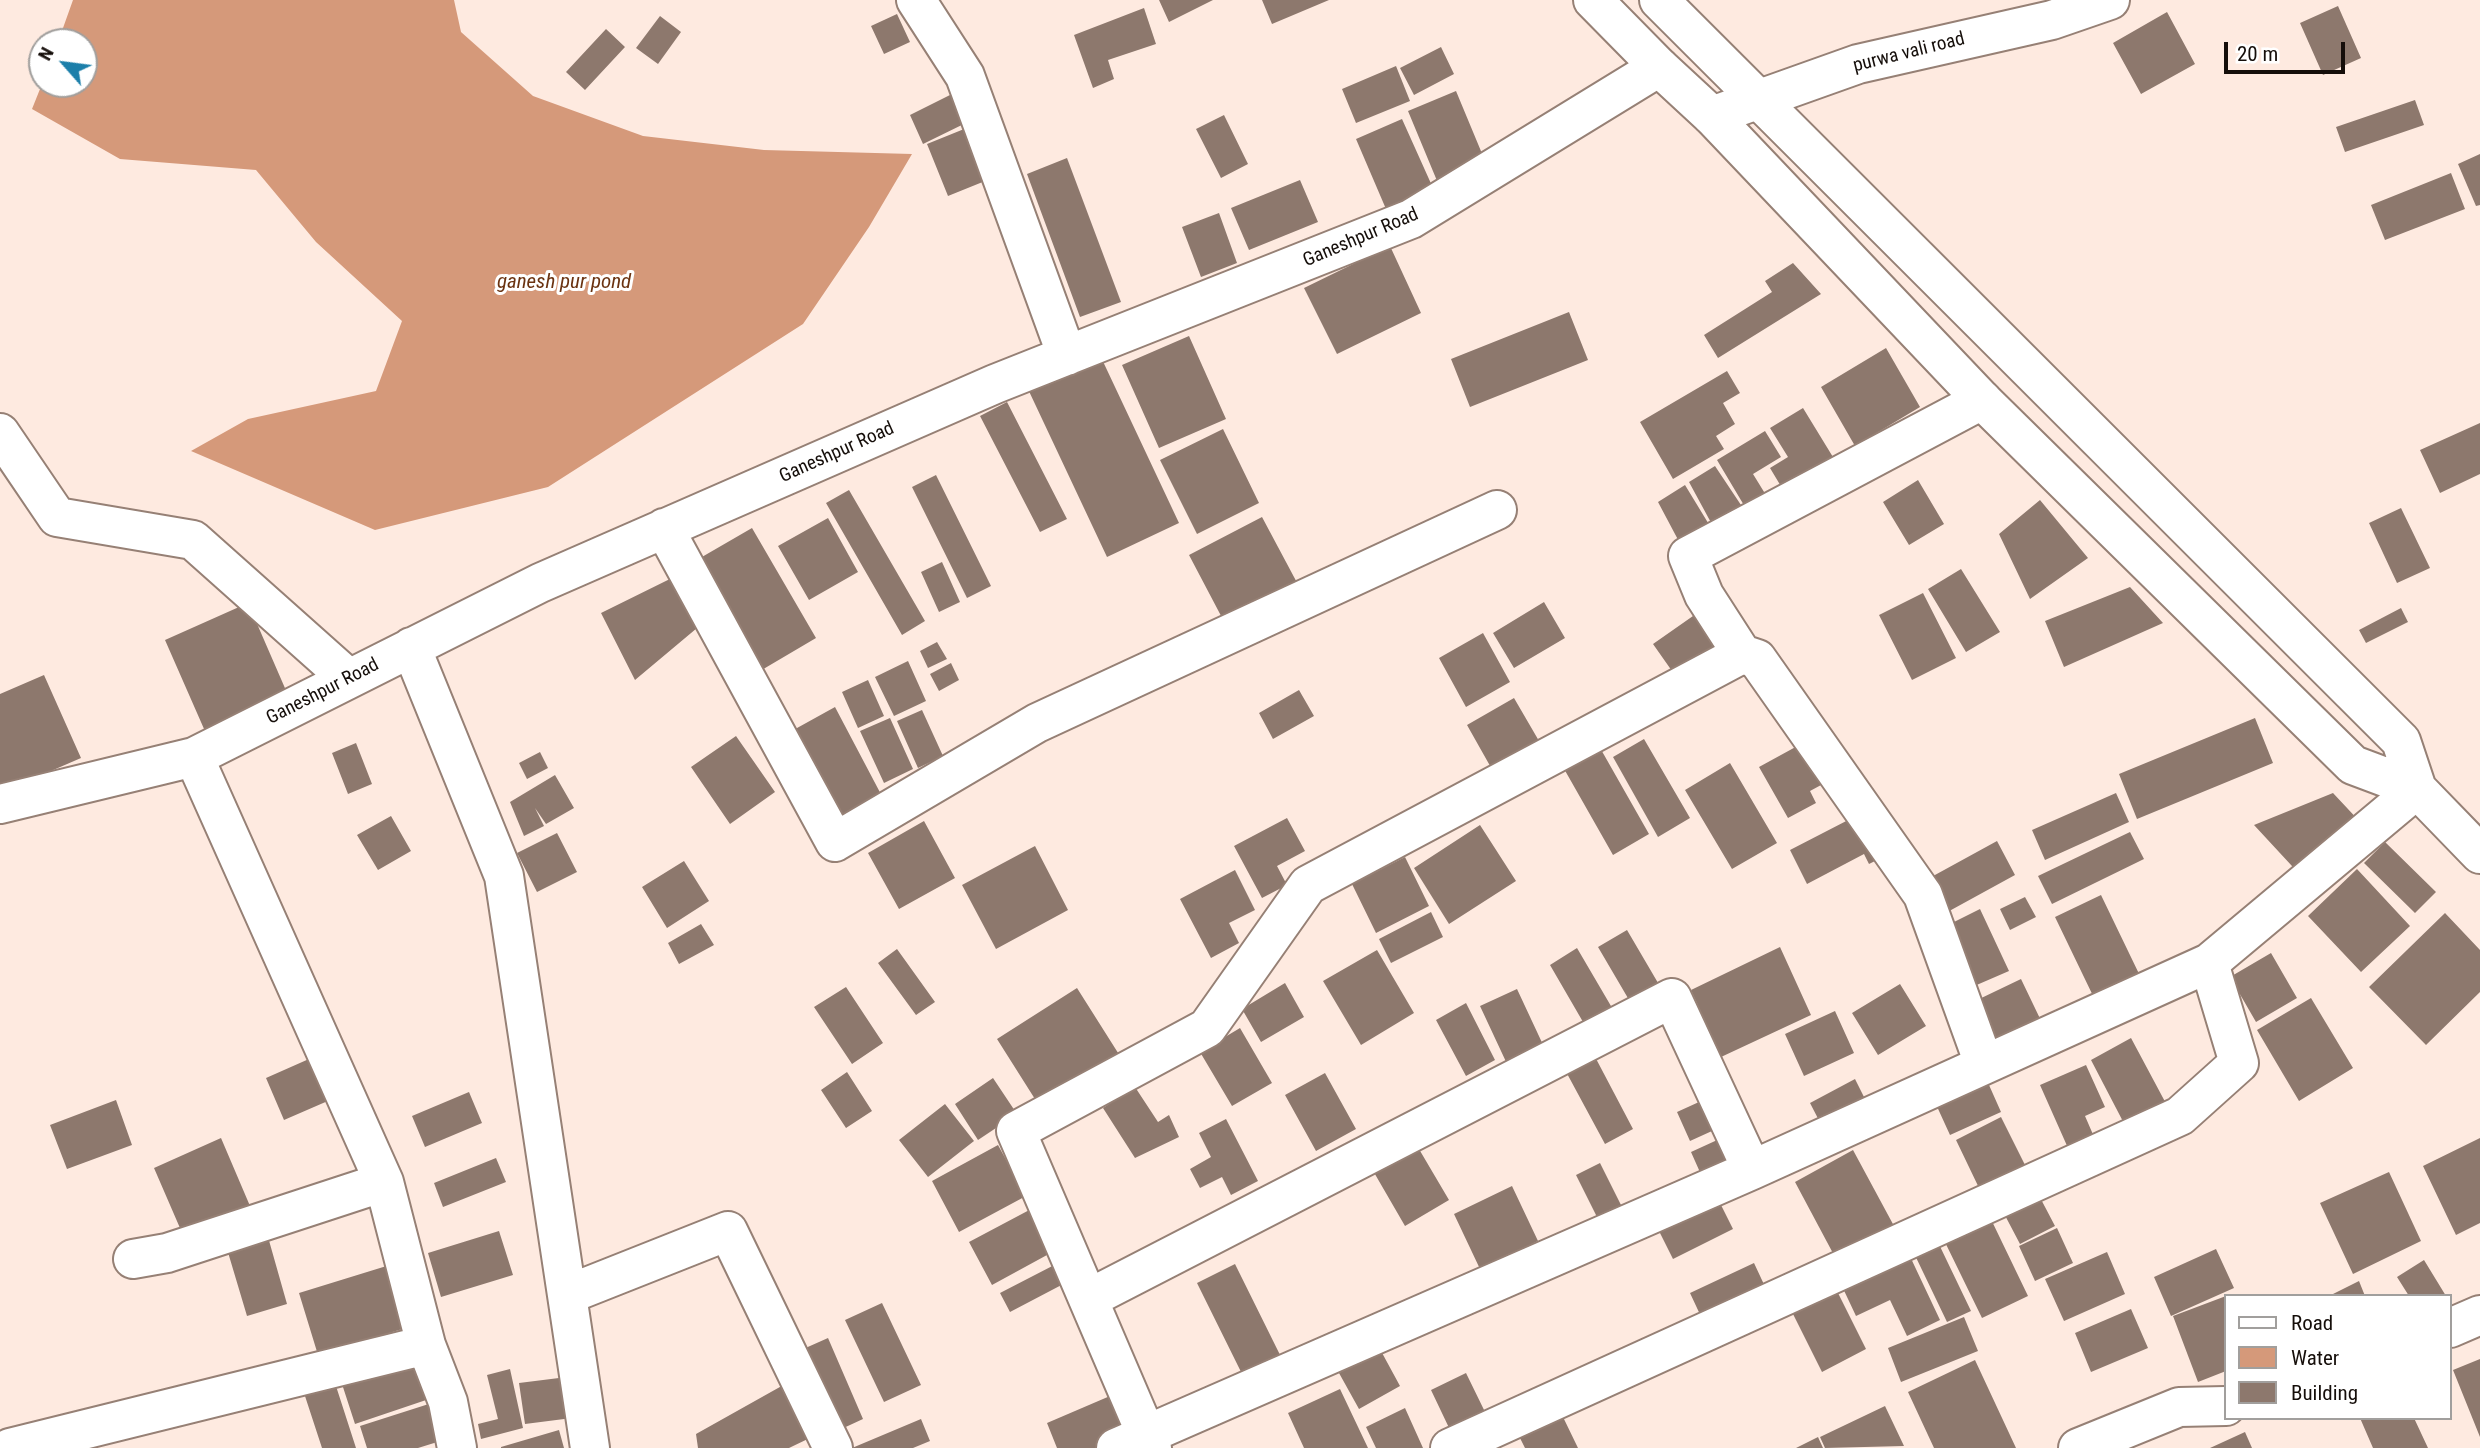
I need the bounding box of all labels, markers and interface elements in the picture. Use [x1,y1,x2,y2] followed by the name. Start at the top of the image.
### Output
[28,28,98,98] north arrow
[1851,28,1967,78] street label: purwa vali road
[2228,28,2349,72] scale bar
[2237,42,2278,66] text: 20 m
[33,43,59,64] text: N
[1300,203,1422,273] street label: Ganeshpur Road
[497,270,631,296] water label: ganesh pur pond
[776,418,898,488] street label: Ganeshpur Road
[263,654,383,730] street label: Ganeshpur Road
[2224,1294,2452,1420] legend
[2291,1311,2333,1335] text: Road
[2291,1346,2339,1370] text: Water
[2291,1381,2358,1405] text: Building

